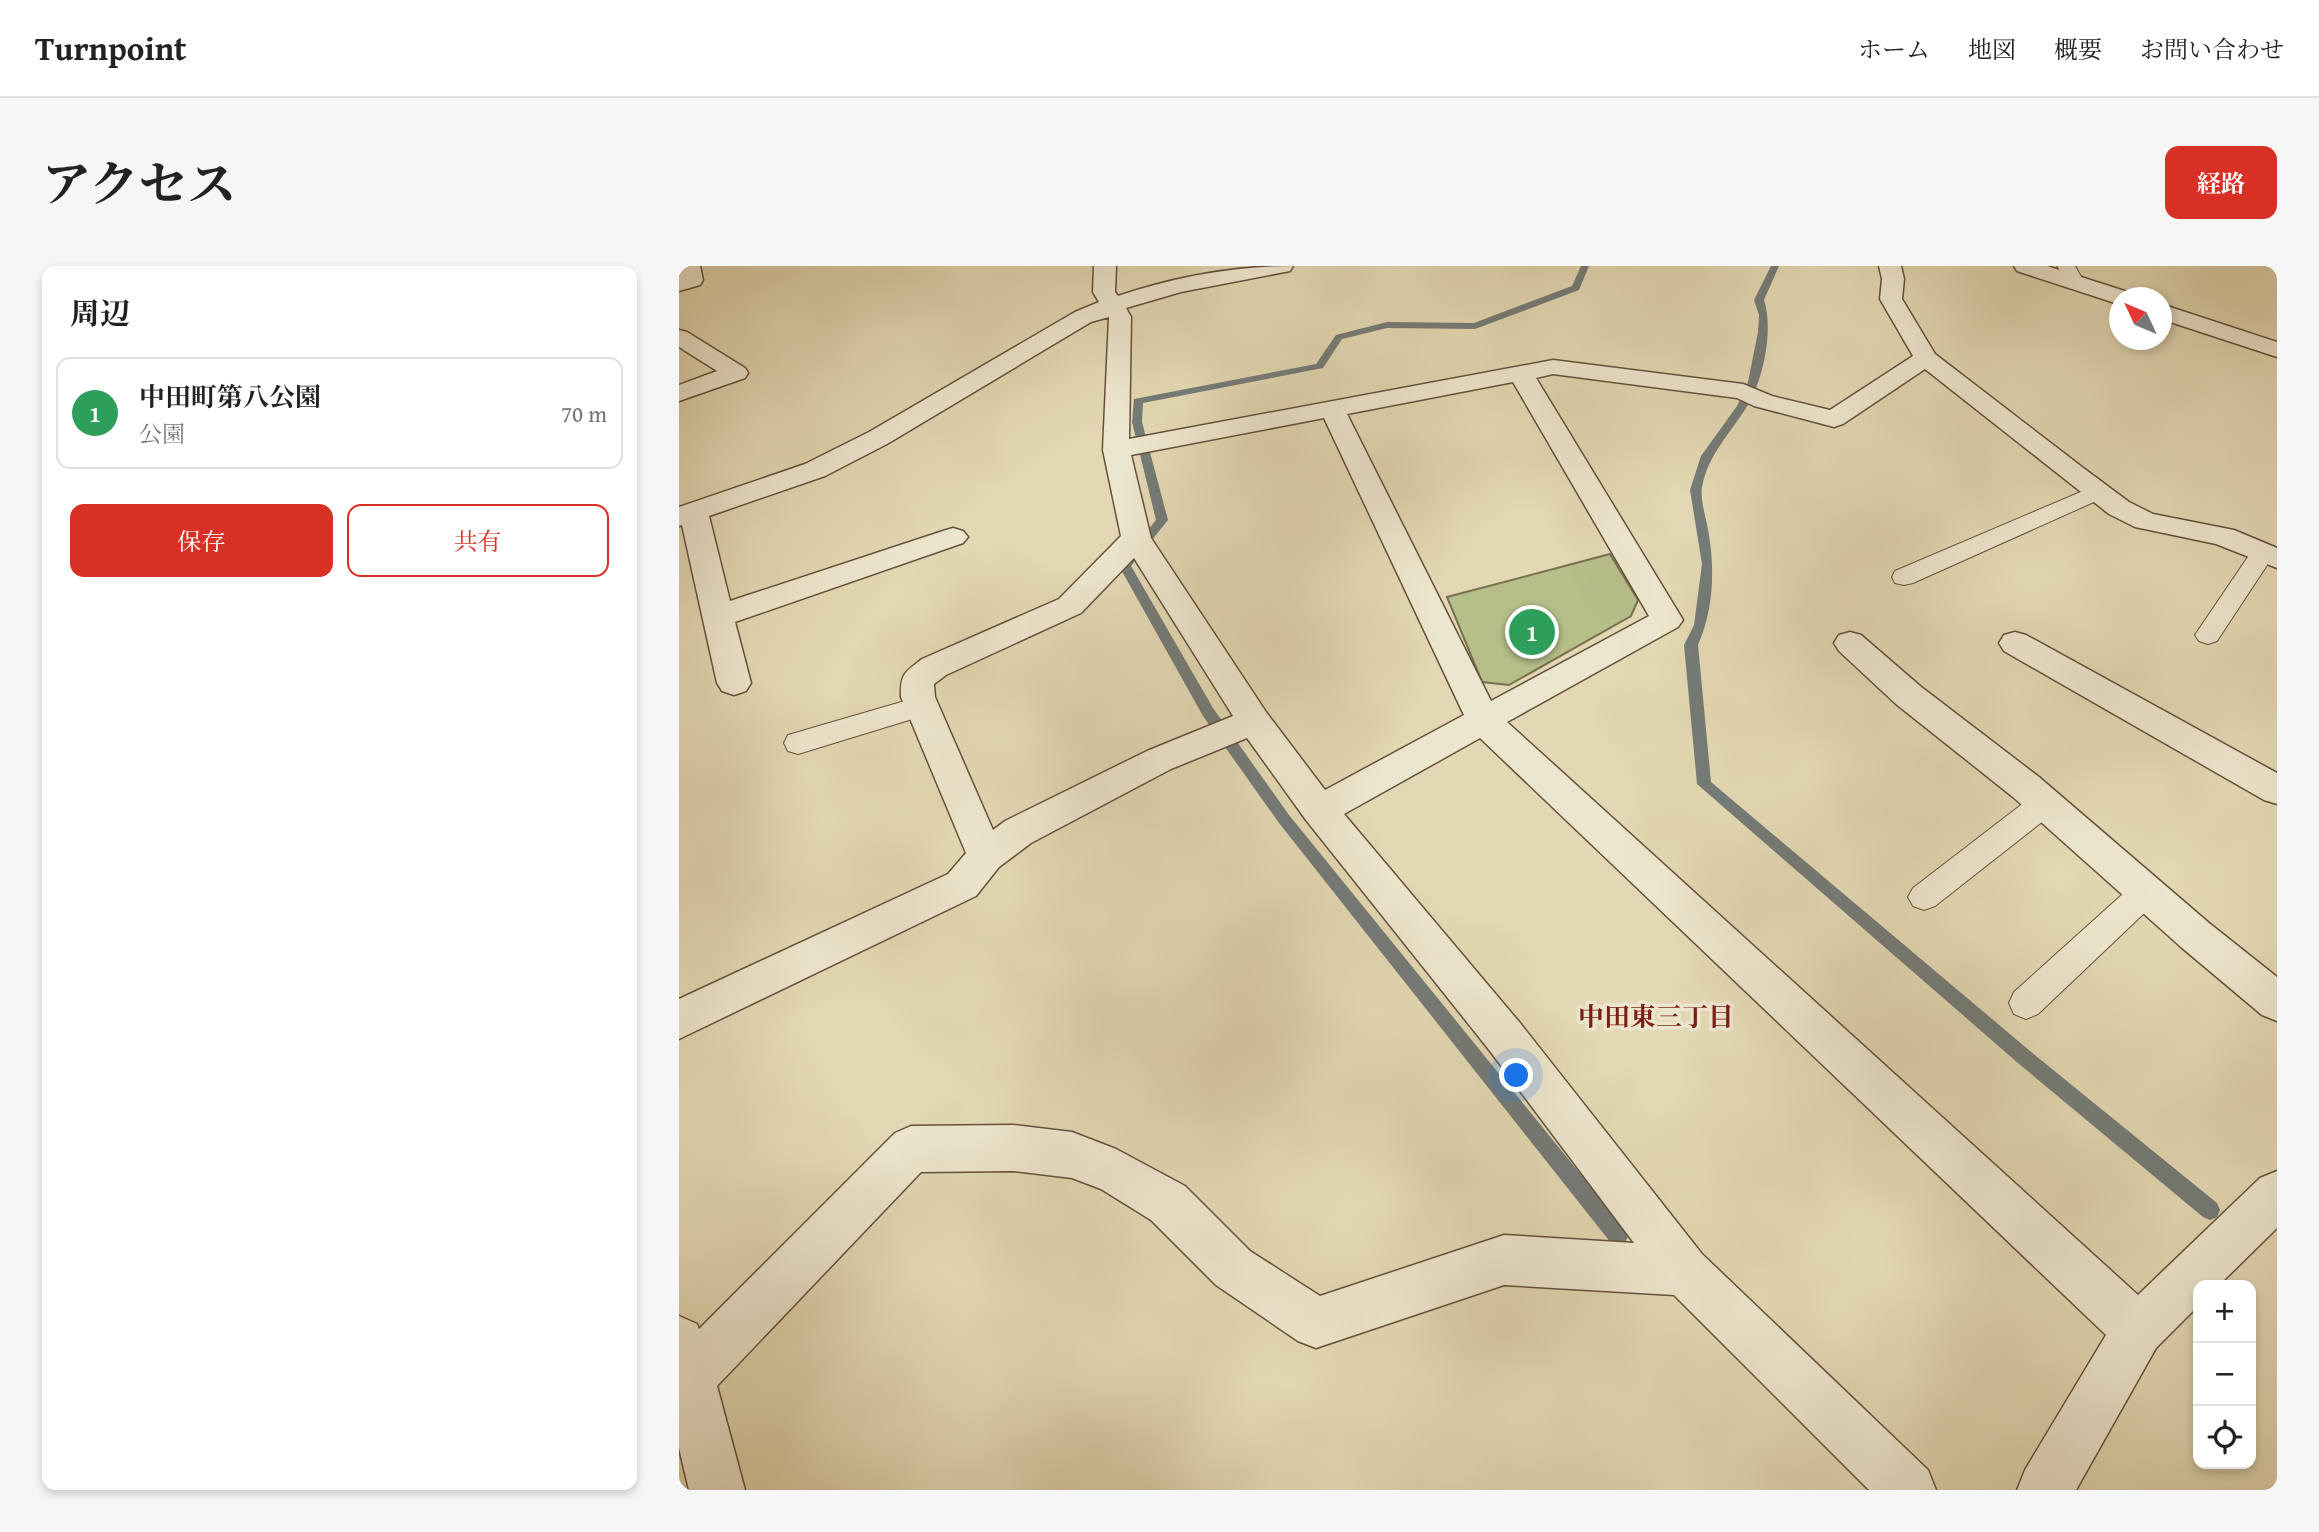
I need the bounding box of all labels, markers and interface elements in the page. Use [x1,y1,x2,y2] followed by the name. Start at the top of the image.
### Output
[35,24,187,72] text: Turnpoint
[1858,32,1930,67] text: ホーム
[1968,32,2016,67] text: 地図
[2054,32,2102,67] text: 概要
[2140,32,2284,67] text: お問い合わせ
[2165,146,2277,219] button: 経路
[42,147,237,219] text: アクセス
[2109,287,2172,350] north arrow
[70,291,130,335] text: 周辺
[139,377,321,416] text: 中田町第八公園
[89,397,101,430] text: 1
[561,397,607,430] text: 70 m
[139,417,185,450] text: 公園
[70,504,333,577] button: 保存
[347,504,609,577] button: 共有
[1509,606,1555,658] pin: 1
[1578,997,1734,1036] district label: 中田東三丁目
[1499,1058,1533,1092] your location
[2193,1280,2256,1469] map controls
[2193,1280,2256,1343] button: +
[2193,1343,2256,1406] button: −
[2193,1406,2256,1469] button: locate

